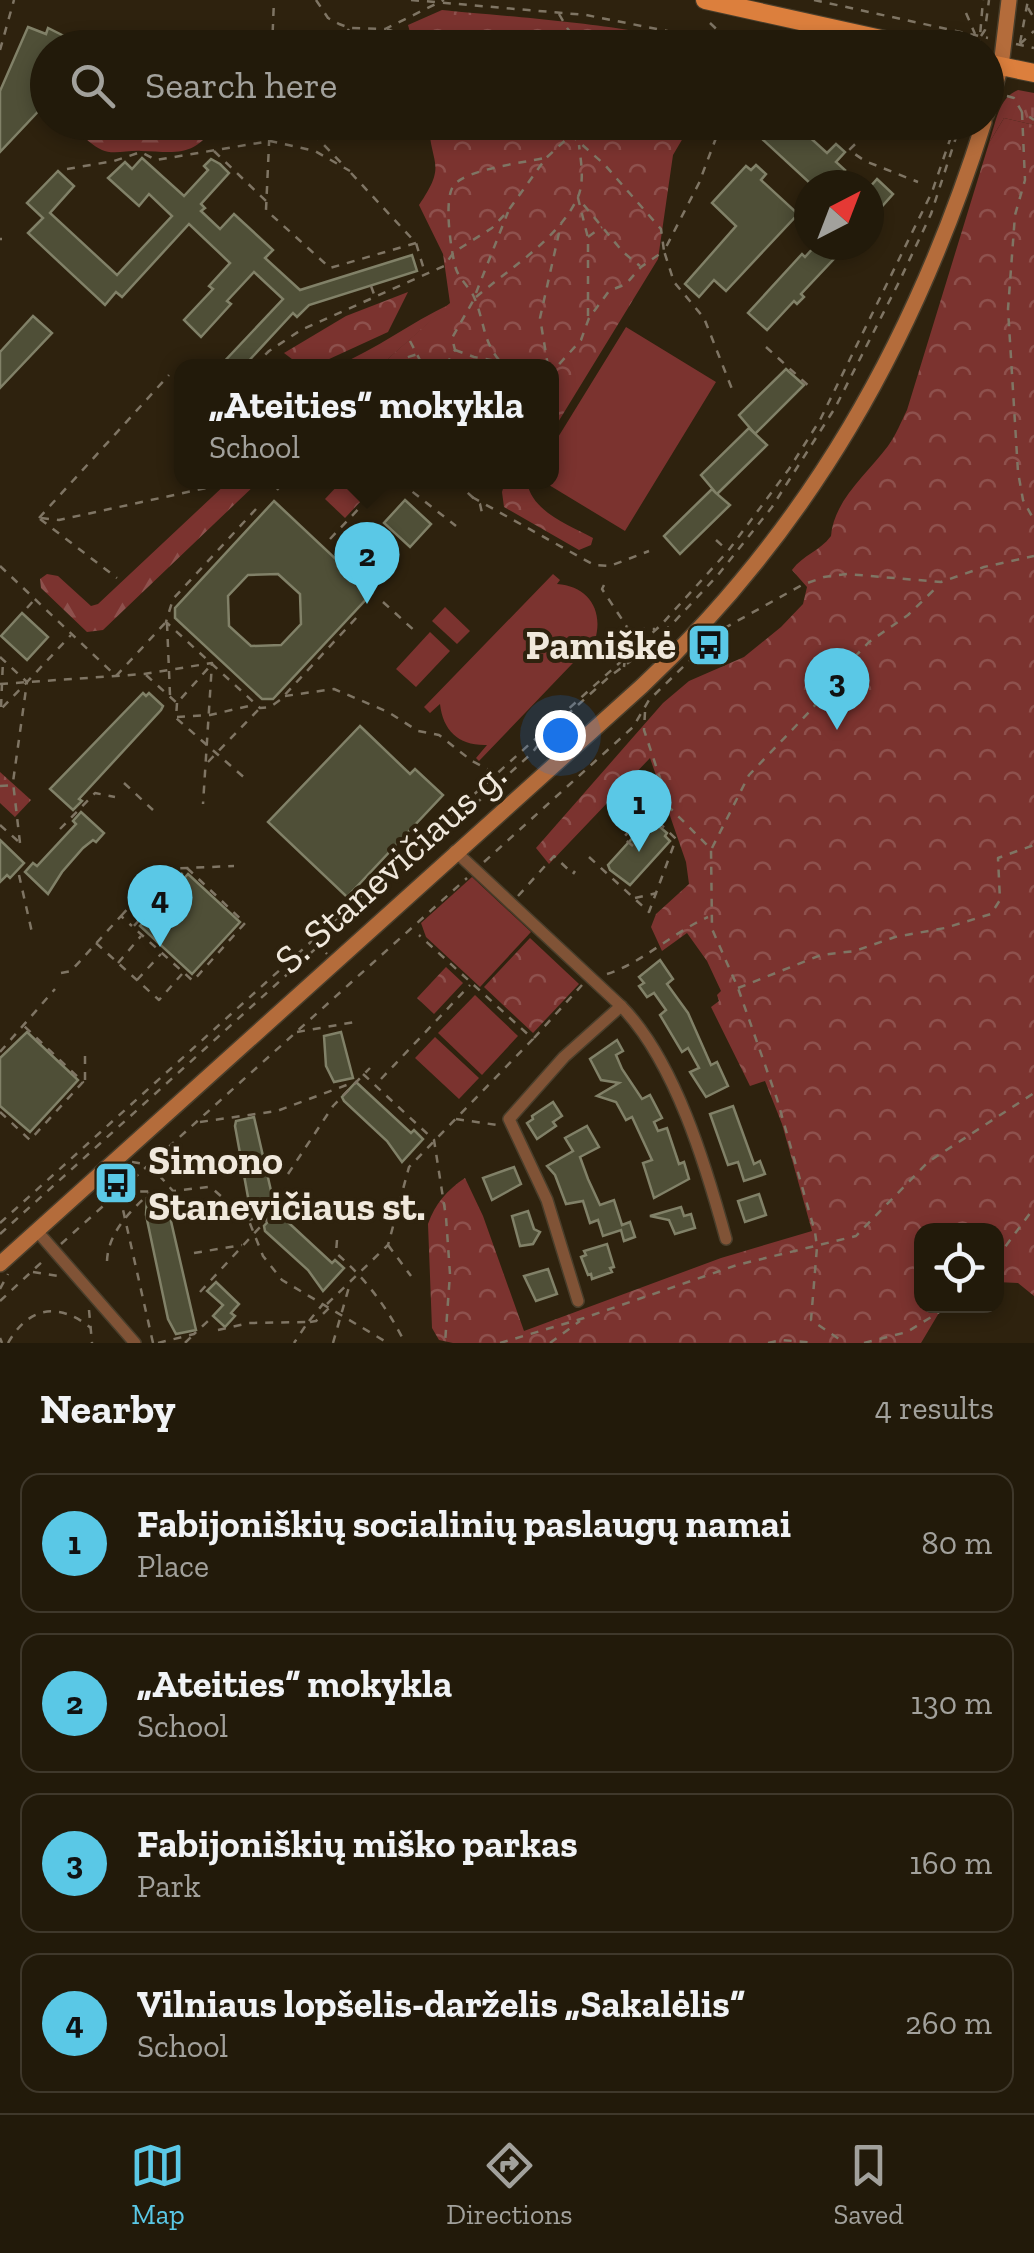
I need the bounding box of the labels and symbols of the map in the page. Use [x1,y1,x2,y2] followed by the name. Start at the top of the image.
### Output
[794,170,884,260] north arrow
[334,522,400,604] pin: 2
[525,621,676,669] place label: Pamiškė
[686,622,732,668] bus stop icon: Pamiškė
[804,648,870,730] pin: 3
[535,710,586,761] your location
[265,751,515,983] street label: S. Stanevičiaus g.
[606,770,672,852] pin: 1
[128,864,192,947] pin: 4
[148,1136,426,1230] place label: Simono Stanevičiaus st.
[93,1160,139,1206] bus stop icon: Simono Stanevičiaus st.

